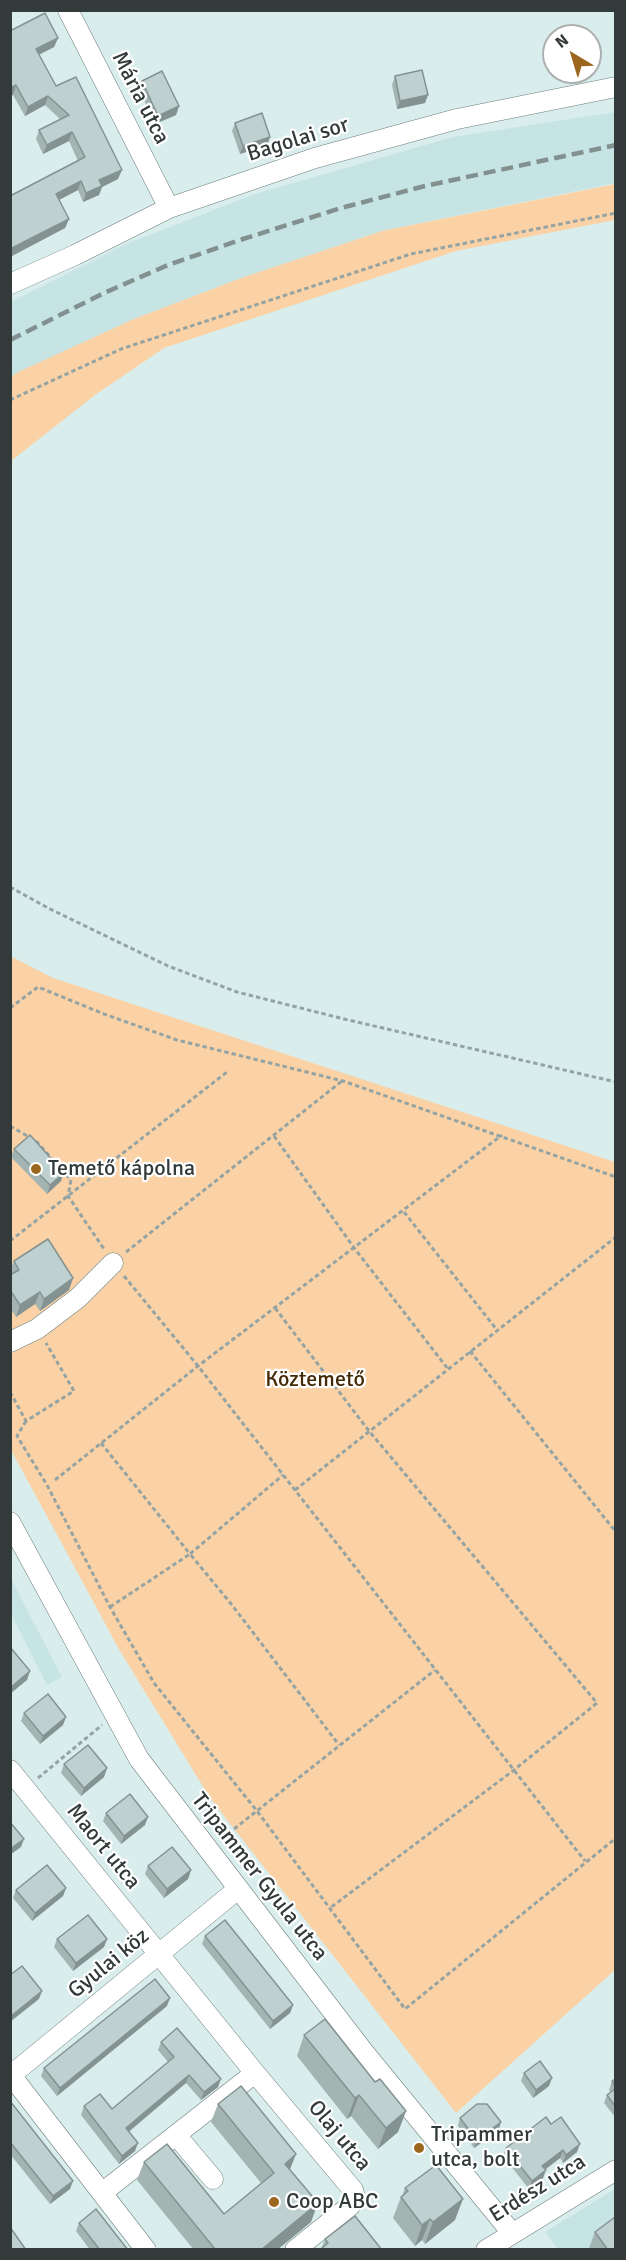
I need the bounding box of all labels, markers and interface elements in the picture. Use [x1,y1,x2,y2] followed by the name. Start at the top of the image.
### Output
[542,24,602,84] north arrow
[552,30,573,53] text: N
[105,47,175,149] street label: Mária utca
[244,112,352,168] street label: Bagolai sor
[48,1156,195,1182] place label: Temető kápolna
[29,1162,43,1176] marker: Temető kápolna
[265,1367,365,1393] park label: Köztemető
[185,1788,333,1966] street label: Tripammer Gyula utca
[61,1799,145,1895] street label: Maort utca
[63,1923,155,2005] street label: Gyulai köz
[302,2095,376,2177] street label: Olaj utca
[431,2122,532,2174] place label: Tripammer utca, bolt
[412,2141,426,2155] marker: Tripammer utca, bolt
[485,2149,591,2229] street label: Erdész utca
[286,2189,378,2215] place label: Coop ABC
[267,2195,281,2209] marker: Coop ABC

